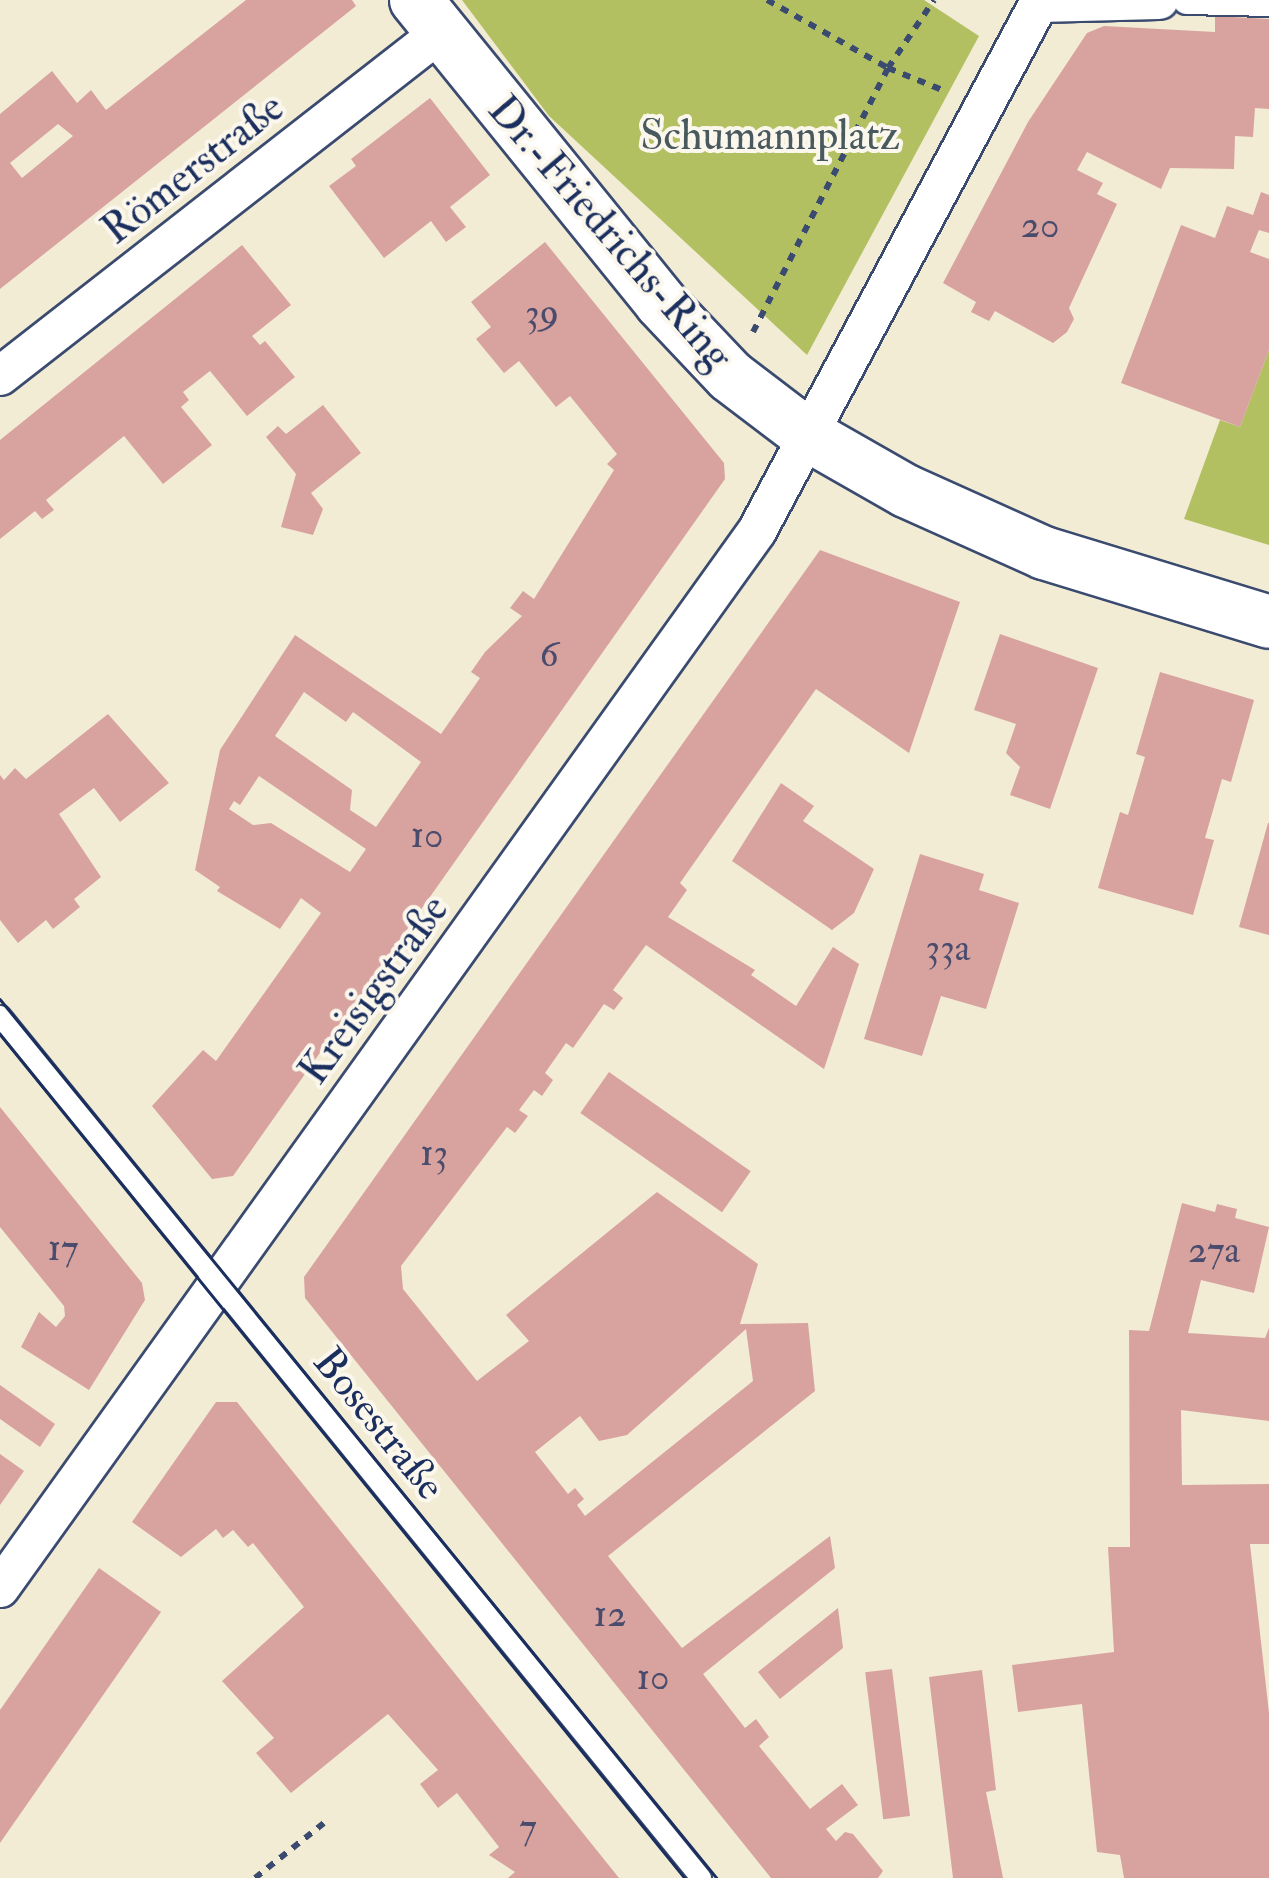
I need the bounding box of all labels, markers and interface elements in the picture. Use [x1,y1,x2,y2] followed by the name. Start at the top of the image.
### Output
[92,82,294,256] street label: Römerstraße
[477,86,743,380] street label: Dr.-Friedrichs-Ring
[640,111,900,161] park label: Schumannplatz
[1021,203,1059,249] house number: 20
[525,291,559,337] house number: 39
[539,632,559,678] house number: 6
[411,813,443,859] house number: 10
[289,886,459,1094] street label: Kreisigstraße
[926,926,970,972] house number: 33a
[420,1131,448,1177] house number: 13
[47,1226,79,1272] house number: 17
[1188,1228,1240,1274] house number: 27a
[303,1338,455,1510] street label: Bosestraße
[594,1592,626,1638] house number: 12
[637,1655,669,1701] house number: 10
[519,1805,537,1851] house number: 7

